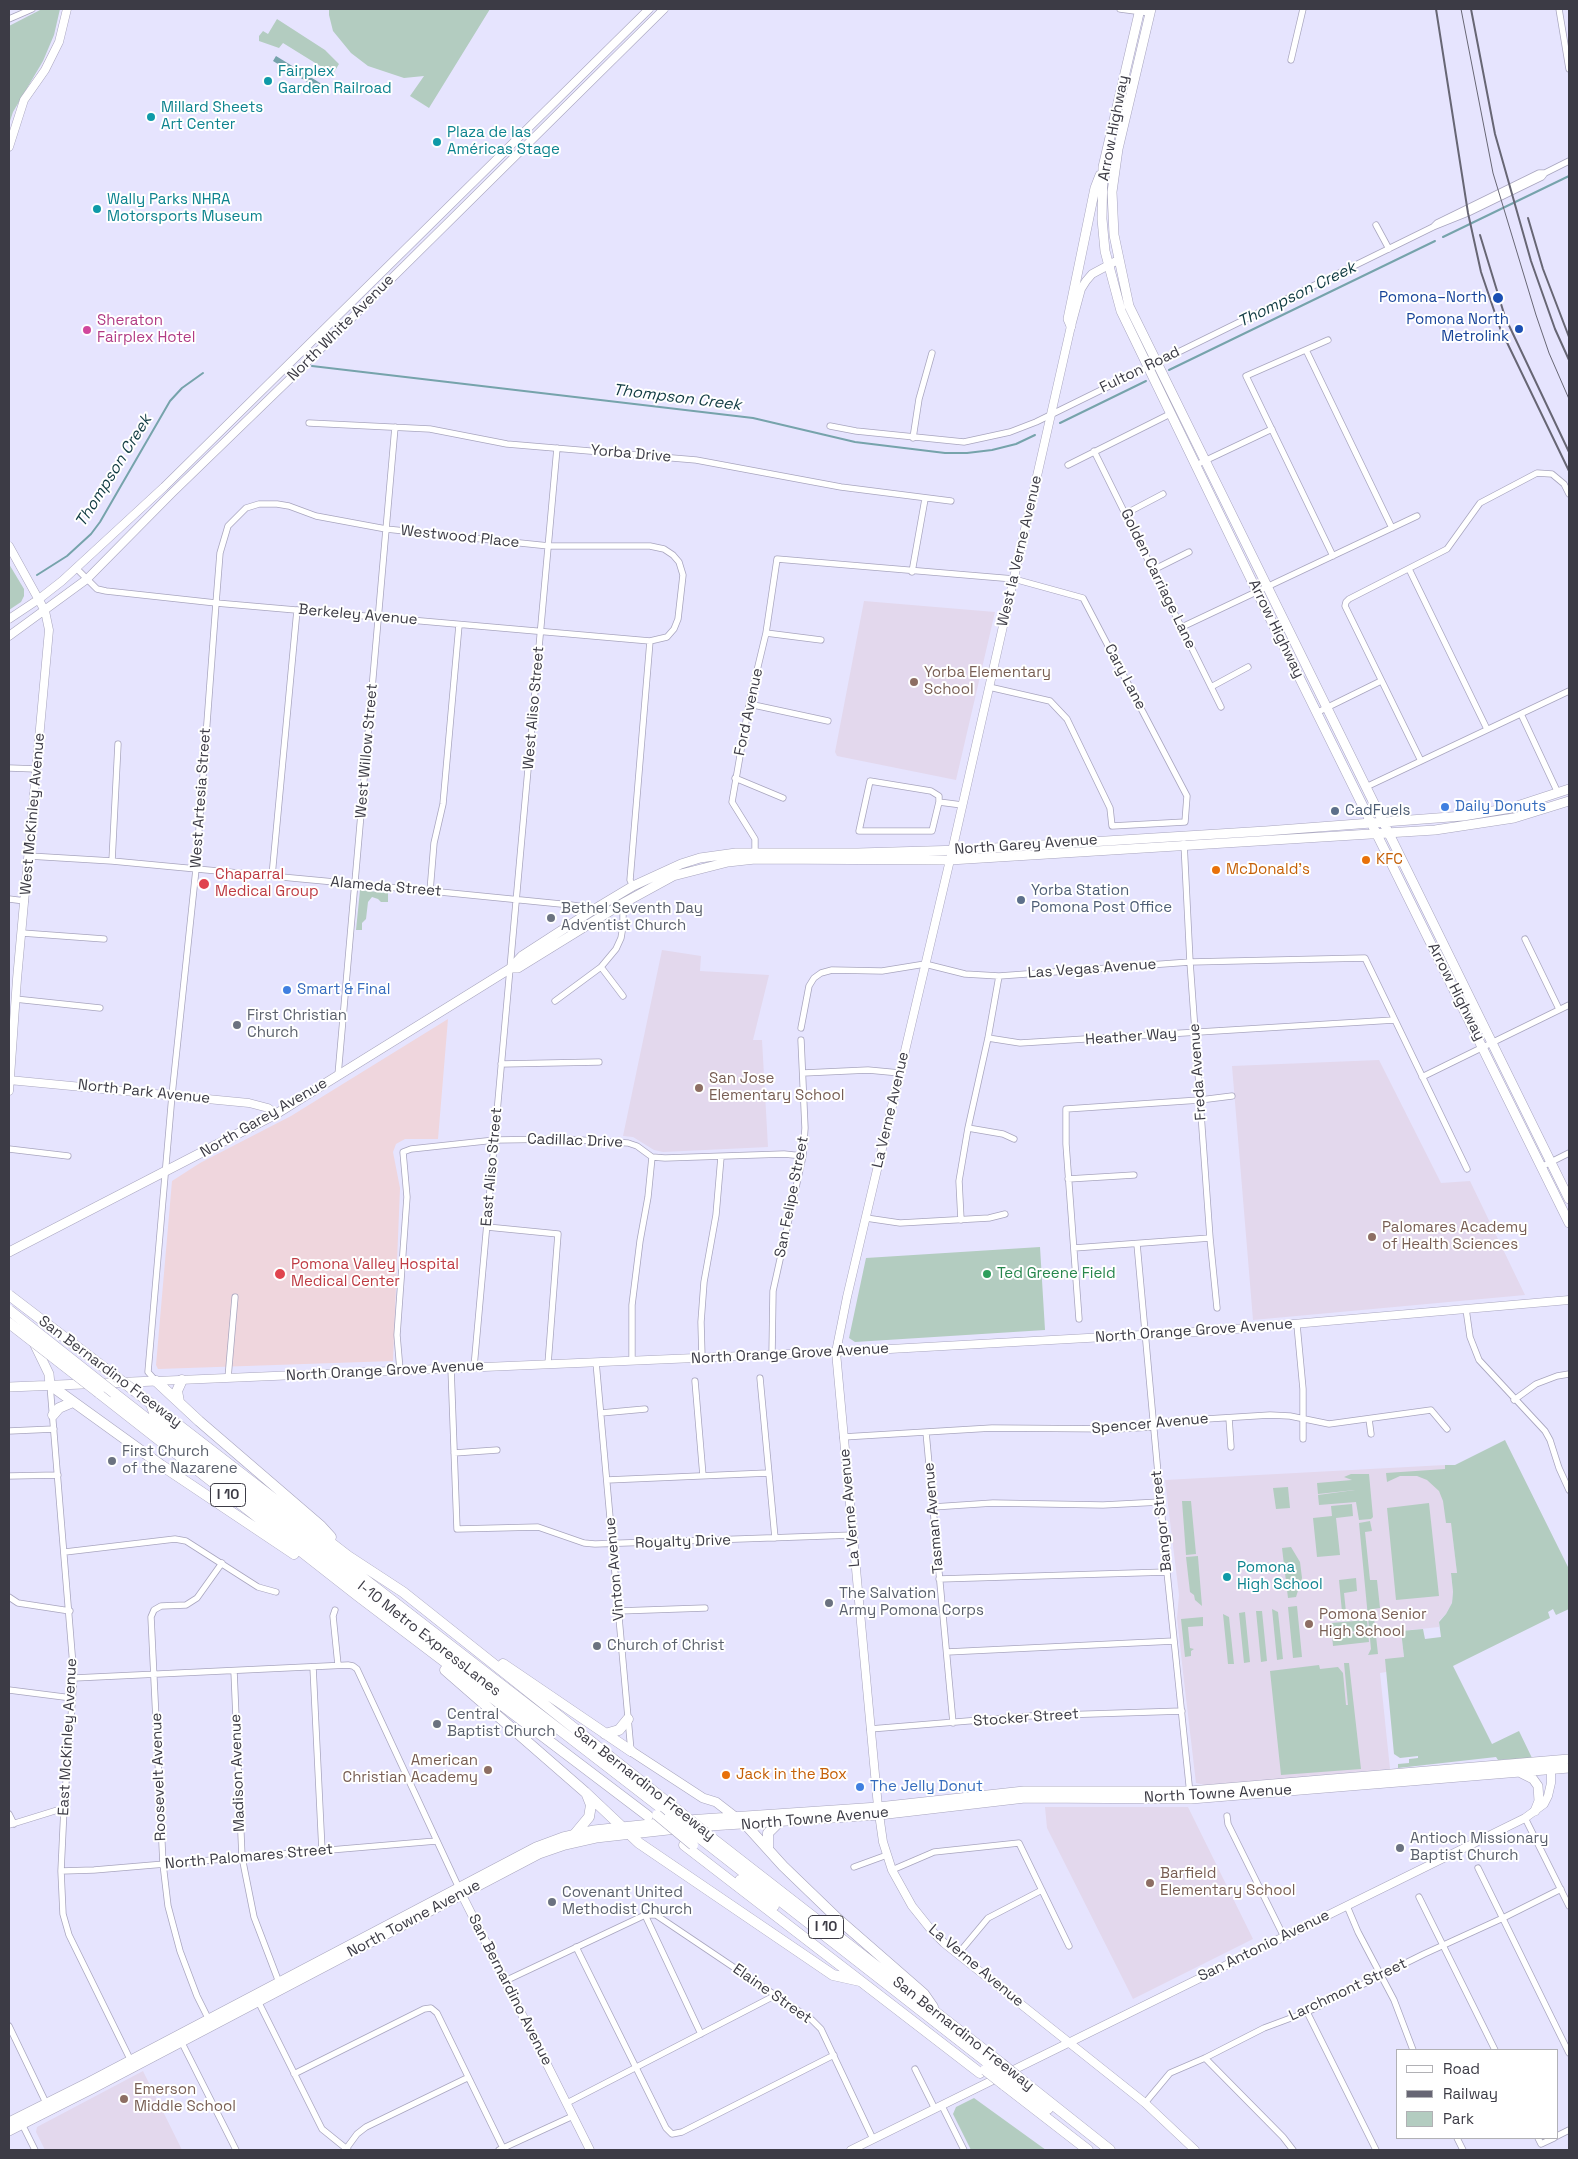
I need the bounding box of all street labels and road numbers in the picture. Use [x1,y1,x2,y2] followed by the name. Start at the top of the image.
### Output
[1095,74,1133,182] street label: Arrow Highway
[284,271,398,385] street label: North White Avenue
[1097,343,1183,397] street label: Fulton Road
[590,442,672,466] street label: Yorba Drive
[994,474,1046,628] street label: West la Verne Avenue
[1116,506,1200,652] street label: Golden Carriage Lane
[400,522,520,552] street label: Westwood Place
[1244,577,1308,681] street label: Arrow Highway
[298,601,418,629] street label: Berkeley Avenue
[1100,641,1150,713] street label: Cary Lane
[520,645,548,771] street label: West Aliso Street
[731,667,767,757] street label: Ford Avenue
[352,683,382,819] street label: West Willow Street
[187,727,215,869] street label: West Artesia Street
[17,732,49,896] street label: West McKinley Avenue
[954,831,1098,859] street label: North Garey Avenue
[330,873,442,901] street label: Alameda Street
[1424,940,1488,1044] street label: Arrow Highway
[1027,956,1157,982] street label: Las Vegas Avenue
[1186,1023,1210,1121] street label: Freda Avenue
[1085,1025,1177,1049] street label: Heather Way
[869,1050,913,1170] street label: La Verne Avenue
[197,1074,331,1162] street label: North Garey Avenue
[77,1076,211,1108] street label: North Park Avenue
[478,1107,506,1227] street label: East Aliso Street
[527,1130,623,1152] street label: Cadillac Drive
[771,1135,813,1259] street label: San Felipe Street
[35,1312,185,1432] street label: San Bernardino Freeway
[1095,1315,1293,1347] street label: North Orange Grove Avenue
[691,1340,889,1368] street label: North Orange Grove Avenue
[286,1357,484,1385] street label: North Orange Grove Avenue
[1091,1410,1209,1438] street label: Spencer Avenue
[836,1448,864,1568] street label: La Verne Avenue
[920,1462,948,1574] street label: Tasman Avenue
[1148,1469,1176,1573] street label: Bangor Street
[210,1484,246,1506] road number: I 10
[602,1516,628,1622] street label: Vinton Avenue
[635,1531,731,1553] street label: Royalty Drive
[354,1577,504,1701] street label: I-10 Metro ExpressLanes
[55,1658,81,1816] street label: East McKinley Avenue
[973,1705,1079,1731] street label: Stocker Street
[148,1712,170,1842] street label: Roosevelt Avenue
[227,1714,249,1832] street label: Madison Avenue
[570,1723,718,1845] street label: San Bernardino Freeway
[1144,1781,1292,1807] street label: North Towne Avenue
[740,1804,890,1834] street label: North Towne Avenue
[164,1841,334,1873] street label: North Palomares Street
[344,1876,484,1962] street label: North Towne Avenue
[1195,1906,1333,1986] street label: San Antonio Avenue
[464,1911,556,2069] street label: San Bernardino Avenue
[808,1915,844,1938] road number: I 10
[925,1921,1027,2011] street label: La Verne Avenue
[1286,1955,1410,2025] street label: Larchmont Street
[729,1960,815,2028] street label: Elaine Street
[889,1973,1037,2095] street label: San Bernardino Freeway

